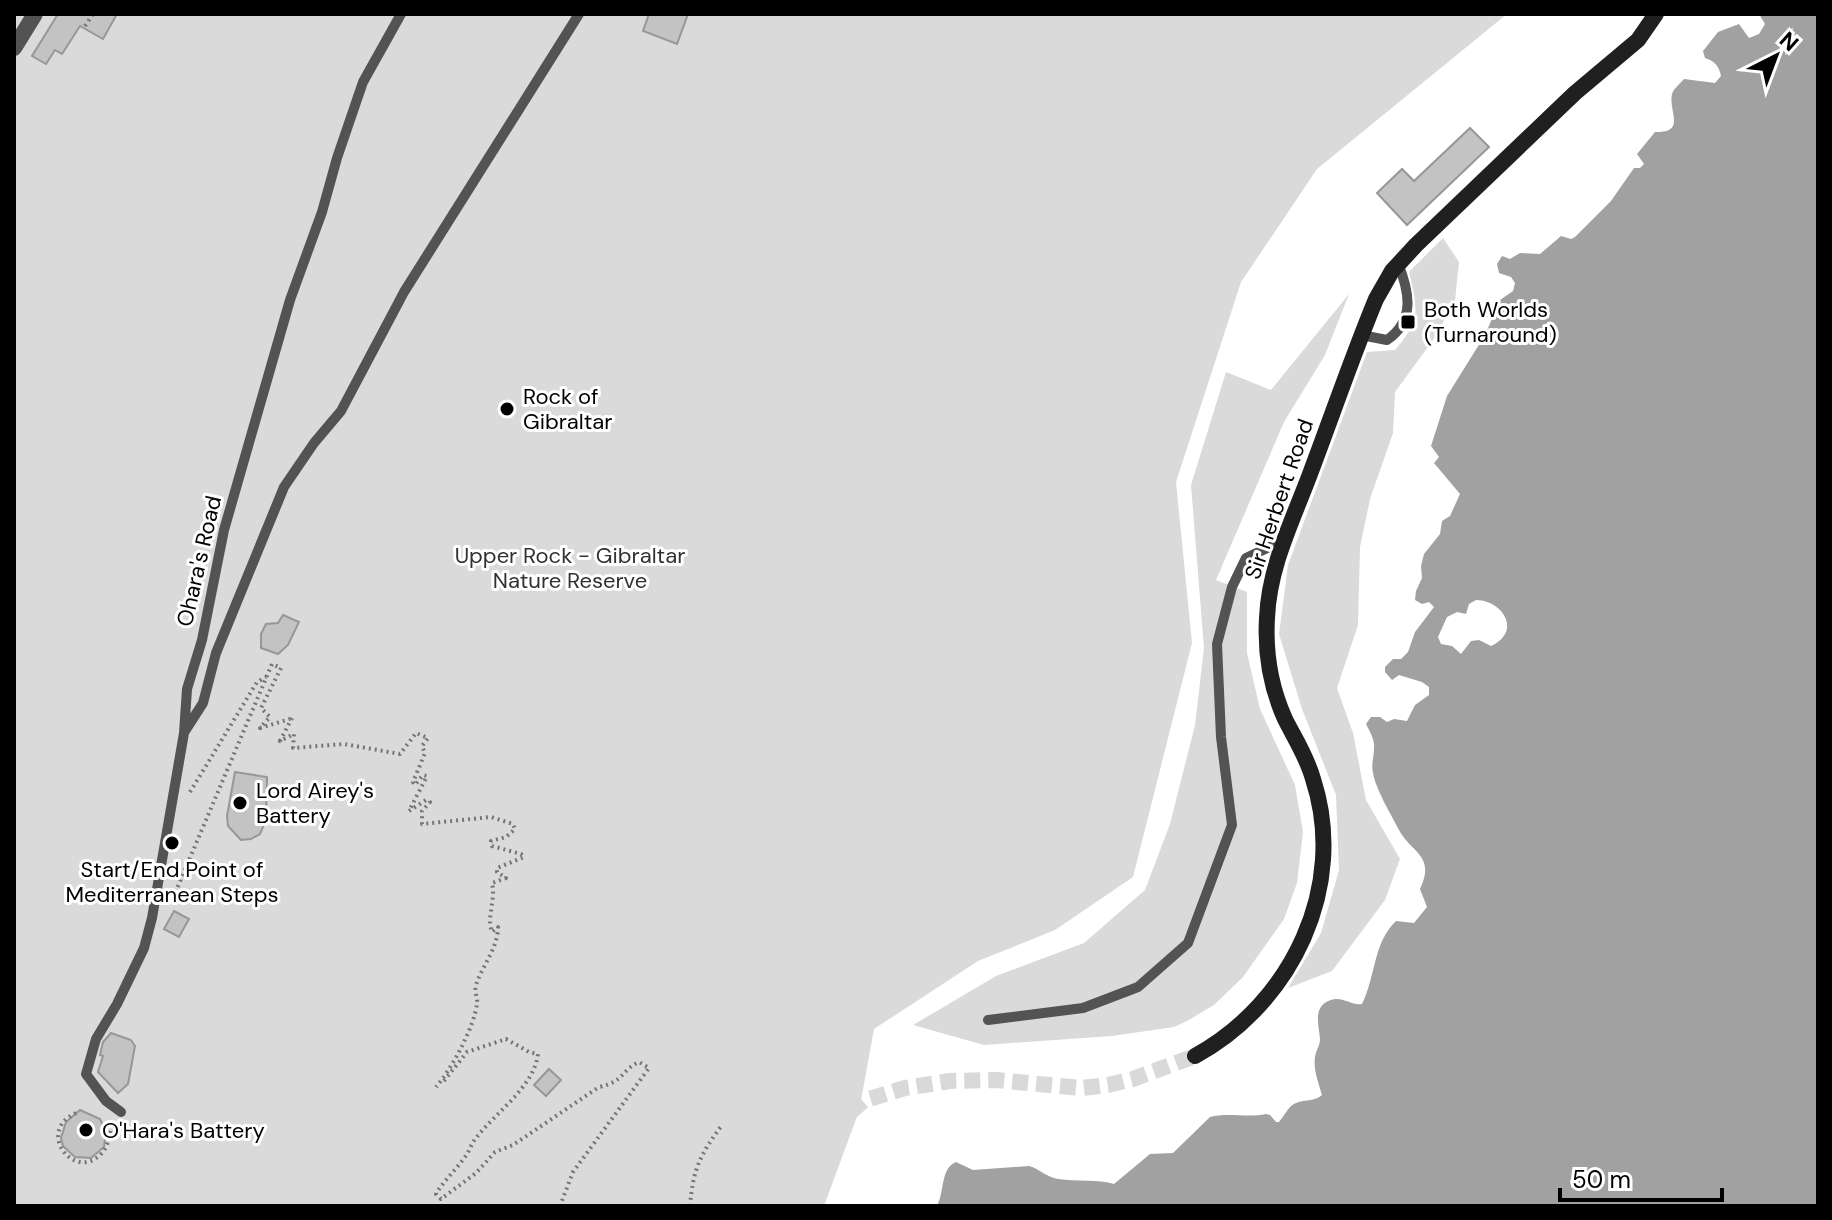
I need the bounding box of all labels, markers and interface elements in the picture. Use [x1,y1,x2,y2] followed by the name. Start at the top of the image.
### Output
[1736,16,1816,96] north arrow
[1773,25,1805,58] text: N
[1424,295,1557,349] place label: Both Worlds (Turnaround)
[1399,313,1417,331] marker: Both Worlds (Turnaround)
[523,382,612,436] place label: Rock of Gibraltar
[498,400,516,418] marker: Rock of Gibraltar
[1238,415,1320,583] street label: Sir Herbert Road
[170,493,228,629] street label: Ohara's Road
[455,541,685,595] park label: Upper Rock - Gibraltar Nature Reserve
[256,776,374,830] place label: Lord Airey's Battery
[231,794,249,812] marker: Lord Airey's Battery
[163,834,181,852] marker: Start/End Point of Mediterranean Steps
[65,855,279,909] place label: Start/End Point of Mediterranean Steps
[102,1116,265,1145] place label: O'Hara's Battery
[77,1121,95,1139] marker: O'Hara's Battery
[1560,1152,1722,1202] scale bar
[1572,1164,1631,1195] text: 50 m

